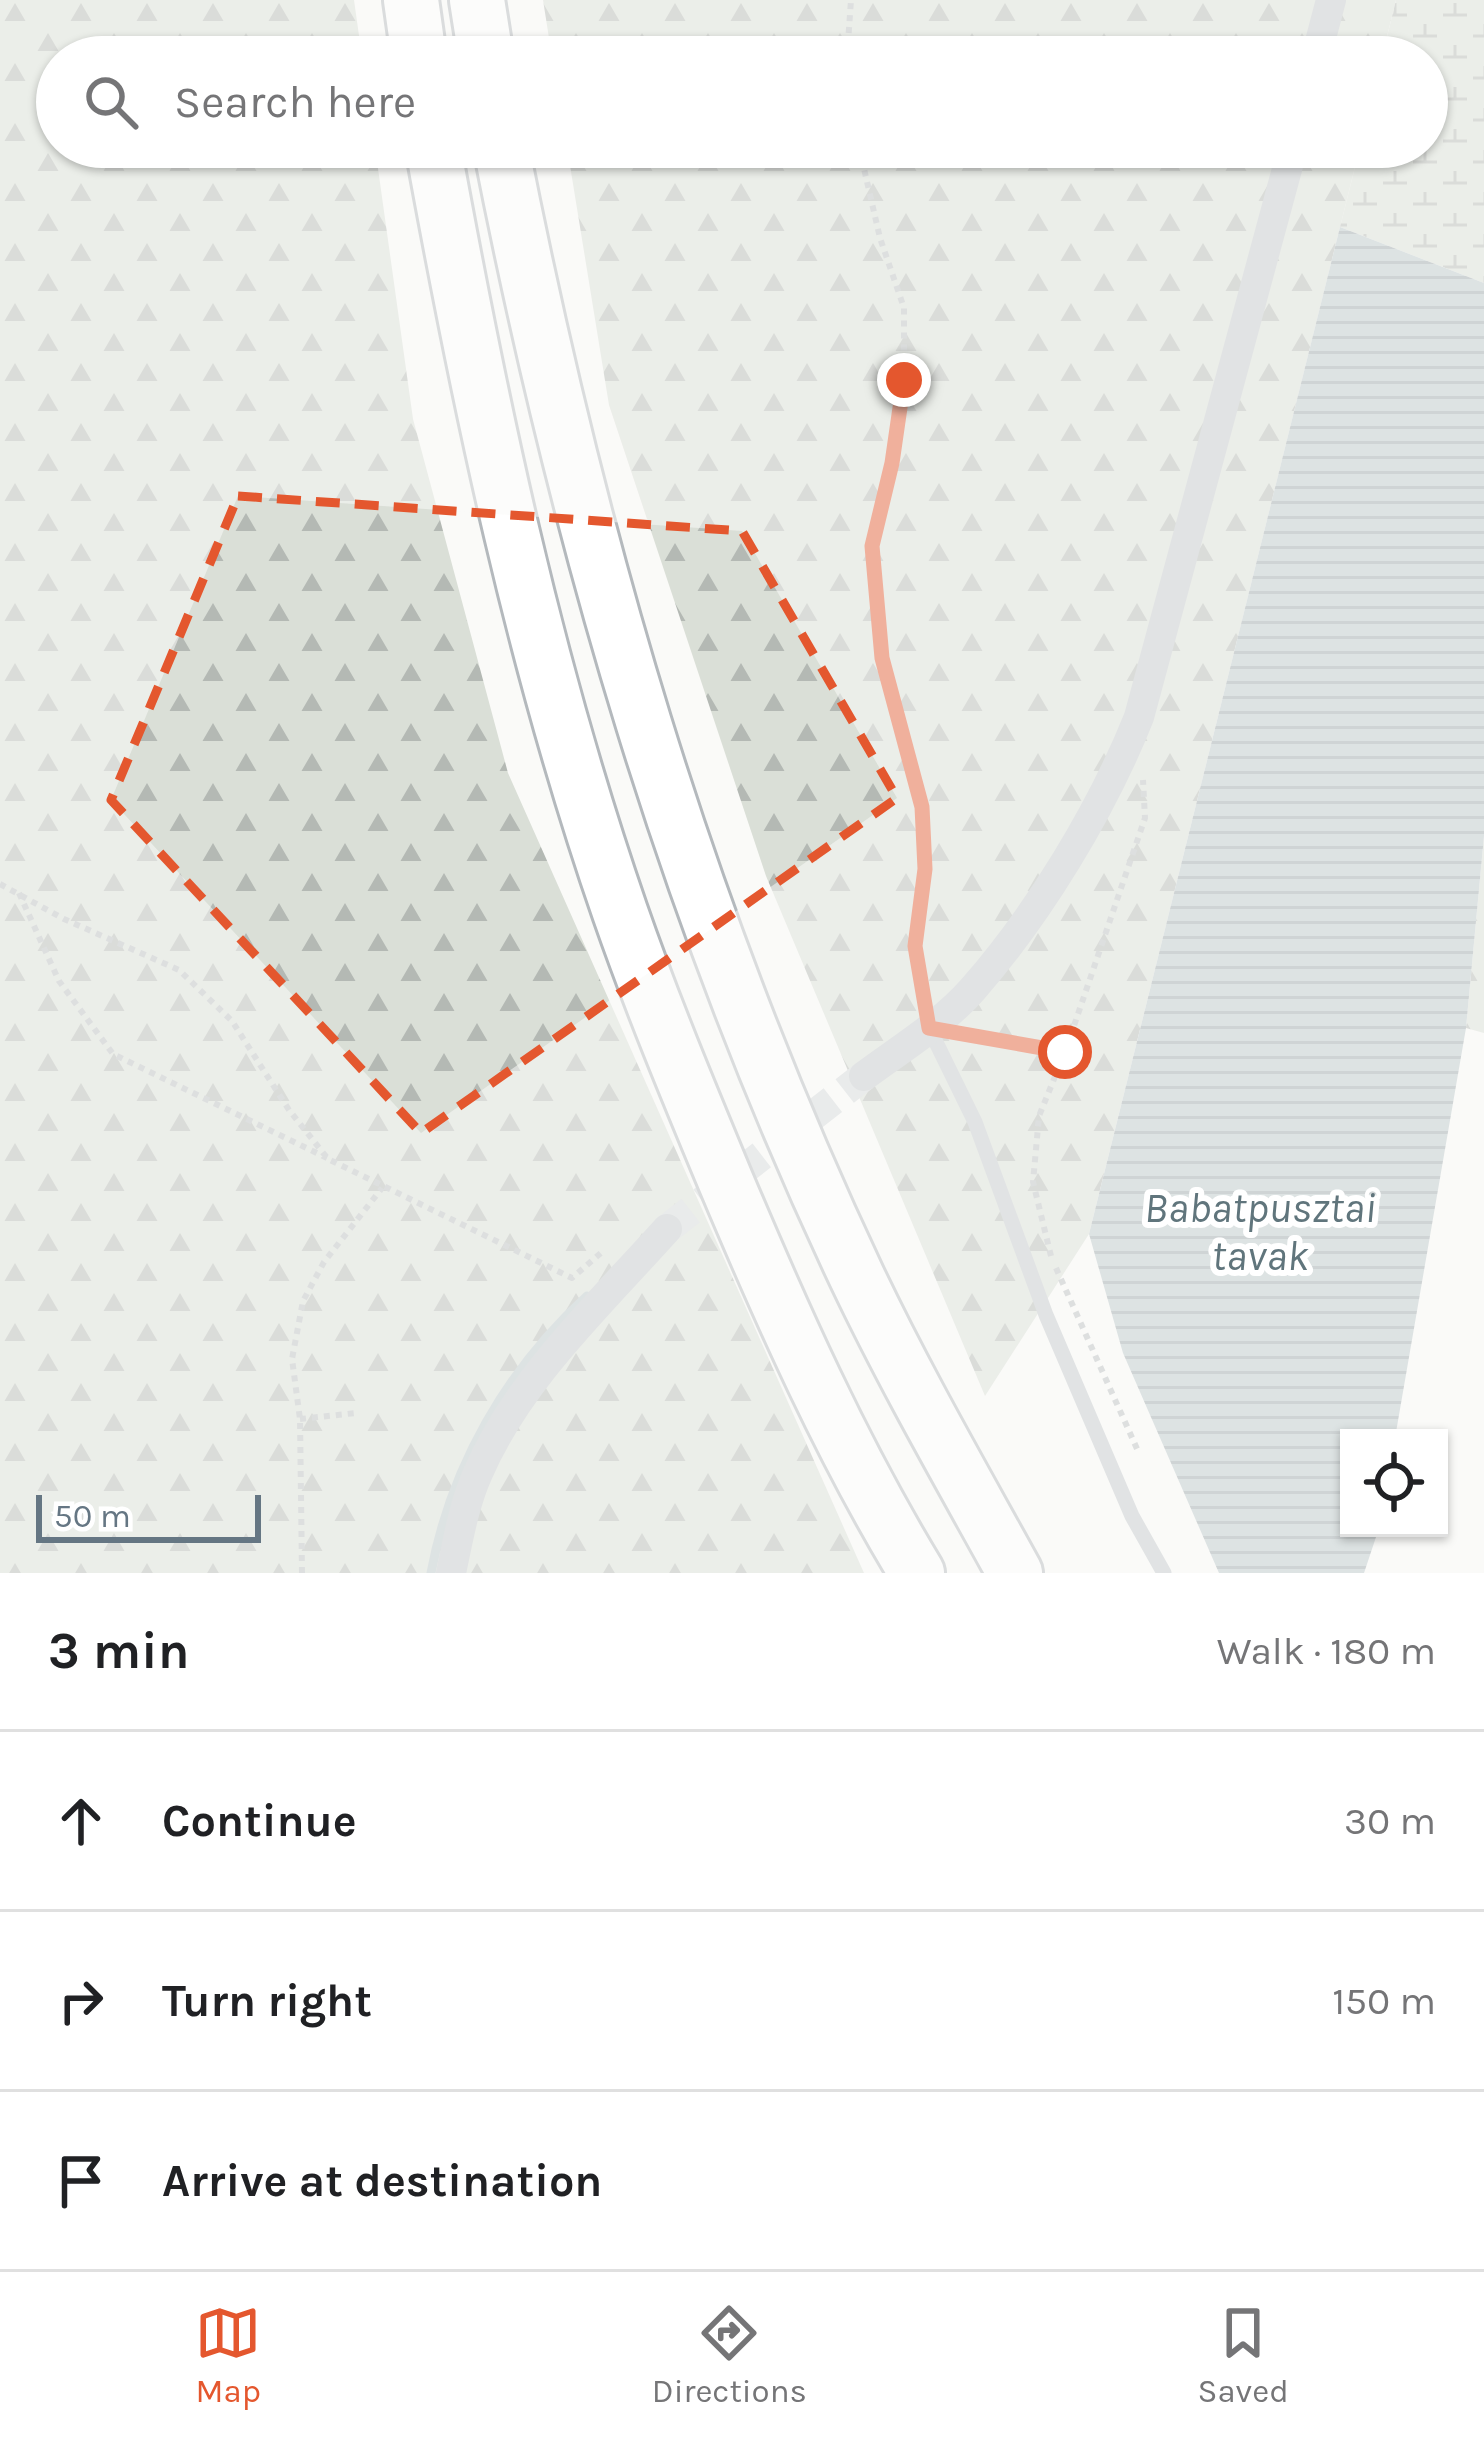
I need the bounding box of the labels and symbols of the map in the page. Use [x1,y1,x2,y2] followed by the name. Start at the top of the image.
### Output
[877,353,931,407] route end
[1038,1025,1092,1079] route start
[1144,1183,1376,1281] water label: Babatpusztai tavak
[36,1489,261,1542] scale bar

